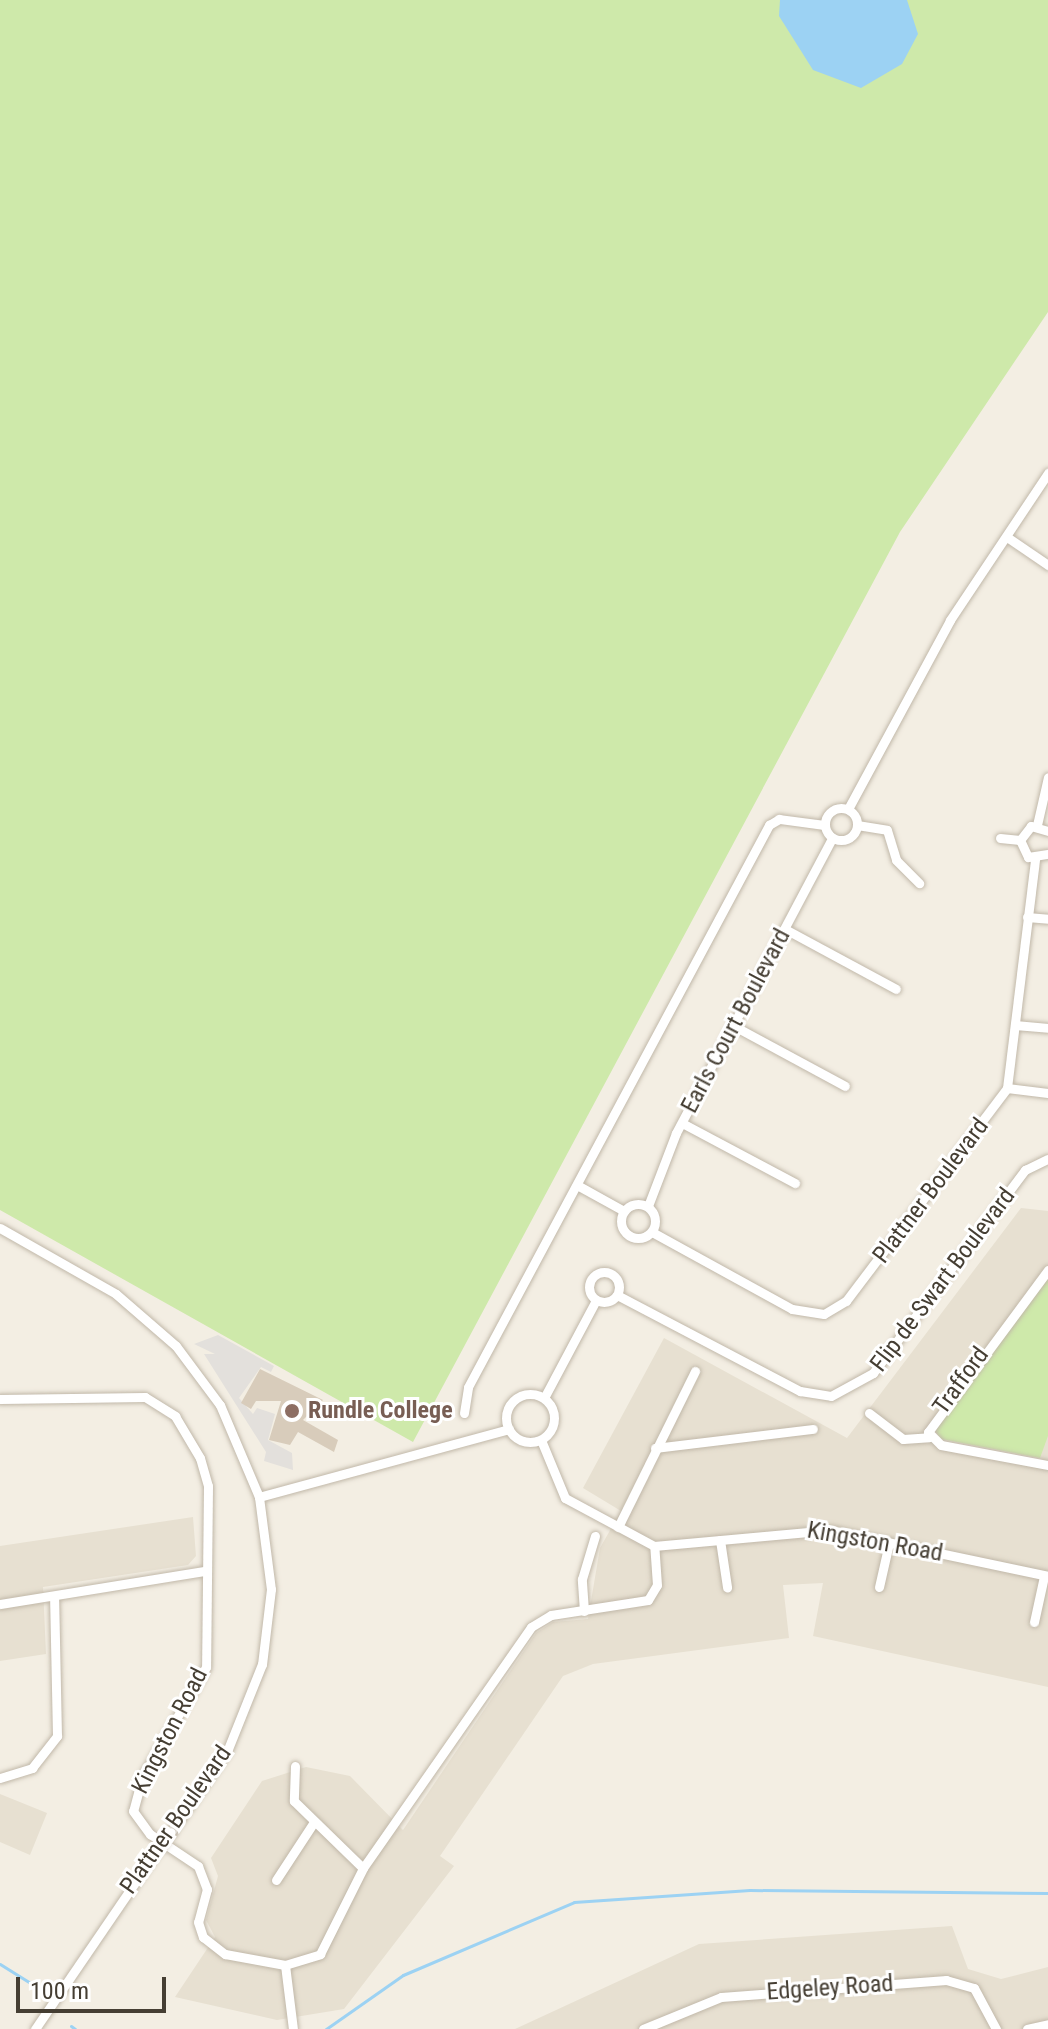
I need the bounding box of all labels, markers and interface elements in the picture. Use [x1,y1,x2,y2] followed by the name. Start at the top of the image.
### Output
[675,924,797,1118] street label: Earls Court Boulevard
[867,1113,995,1269] street label: Plattner Boulevard
[865,1182,1021,1378] street label: Flip de Swart Boulevard
[927,1342,995,1420] street label: Trafford
[308,1397,453,1425] place label: Rundle College
[283,1402,301,1420] marker: Rundle College
[805,1516,945,1568] street label: Kingston Road
[126,1663,214,1799] street label: Kingston Road
[114,1740,238,1900] street label: Plattner Boulevard
[20,1961,170,2011] scale bar
[766,1969,894,2007] street label: Edgeley Road
[30,1977,89,2005] text: 100 m

